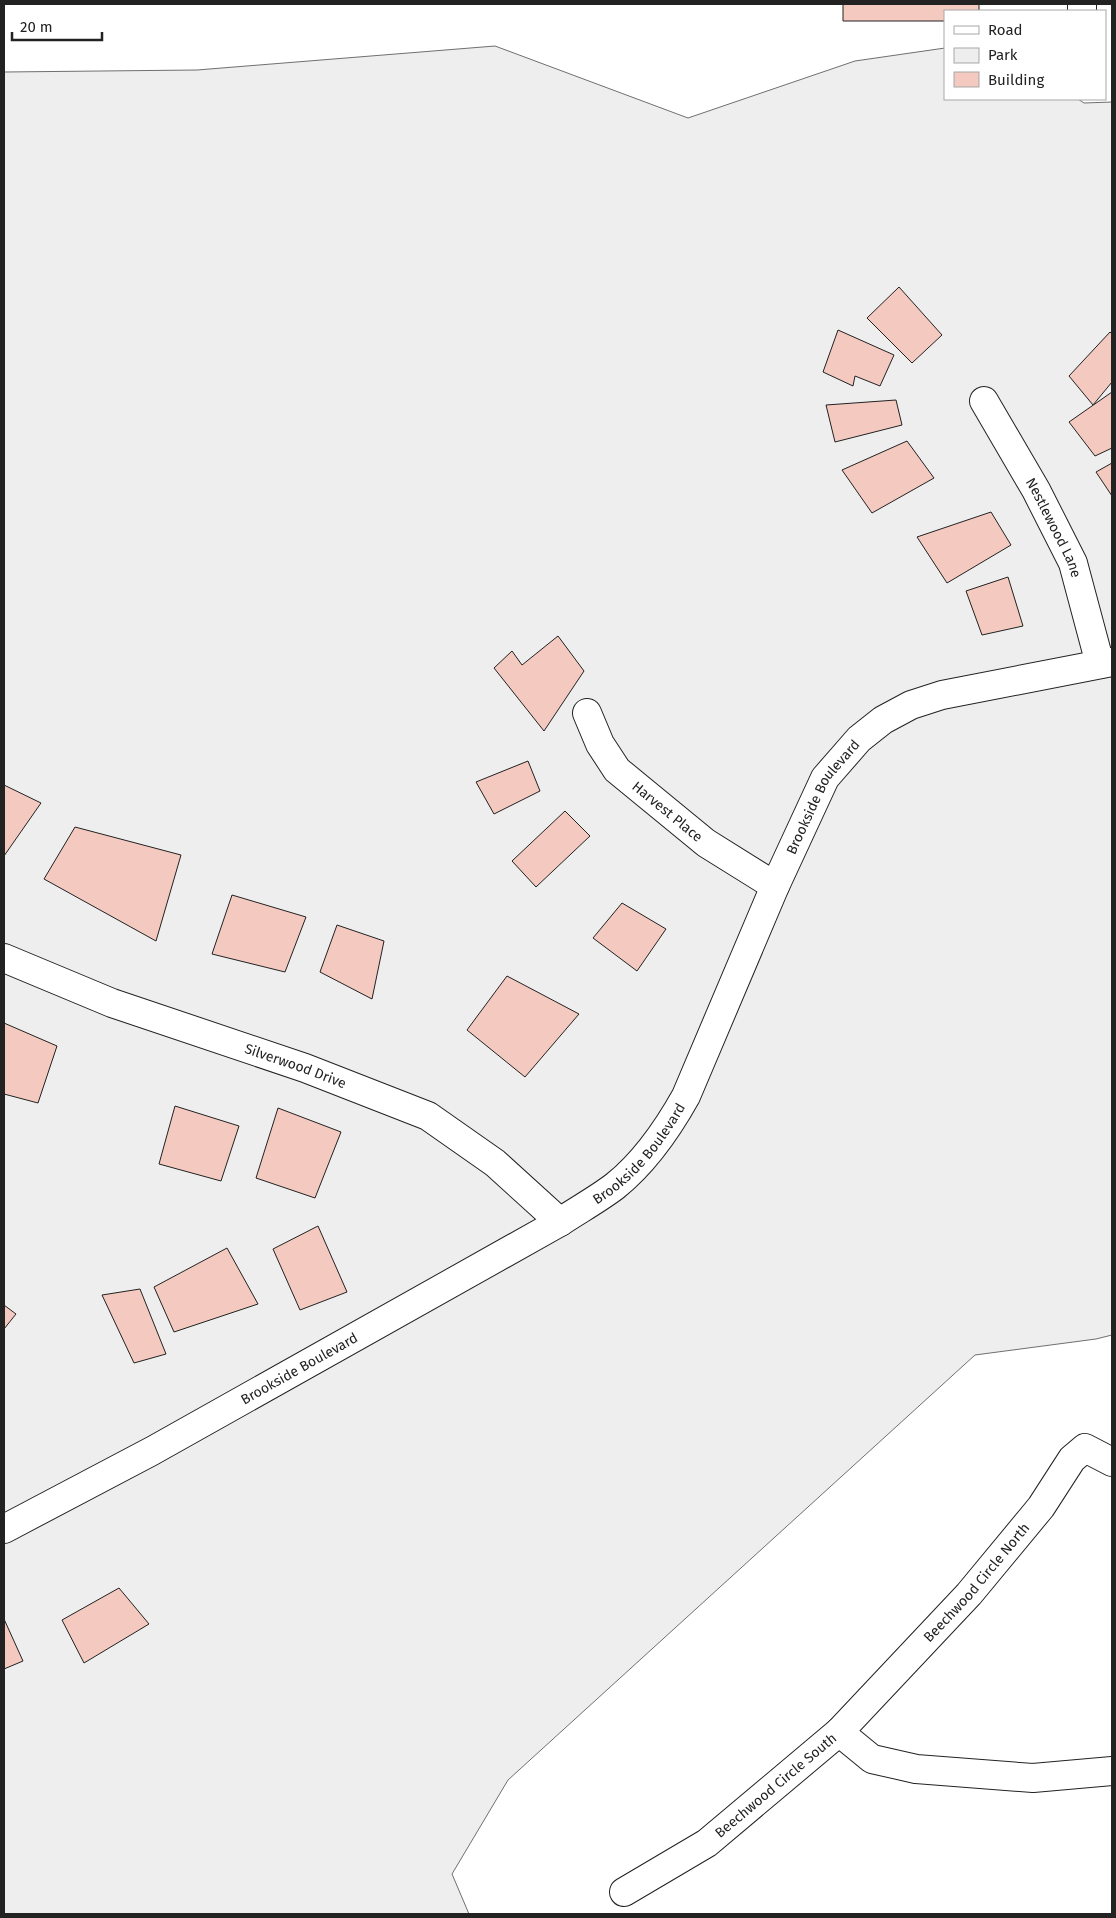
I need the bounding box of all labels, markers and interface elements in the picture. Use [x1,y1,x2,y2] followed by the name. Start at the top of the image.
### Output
[12,10,102,42] scale bar
[944,10,1106,100] legend
[20,18,53,36] text: 20 m
[988,21,1023,39] text: Road
[988,46,1018,64] text: Park
[988,71,1044,89] text: Building
[1022,475,1085,580] street label: Nestlewood Lane
[783,736,864,857] street label: Brookside Boulevard
[629,778,706,846] street label: Harvest Place
[242,1040,349,1092] street label: Silverwood Drive
[590,1100,689,1208] street label: Brookside Boulevard
[238,1329,361,1408] street label: Brookside Boulevard
[920,1520,1033,1646] street label: Beechwood Circle North
[712,1730,840,1842] street label: Beechwood Circle South

